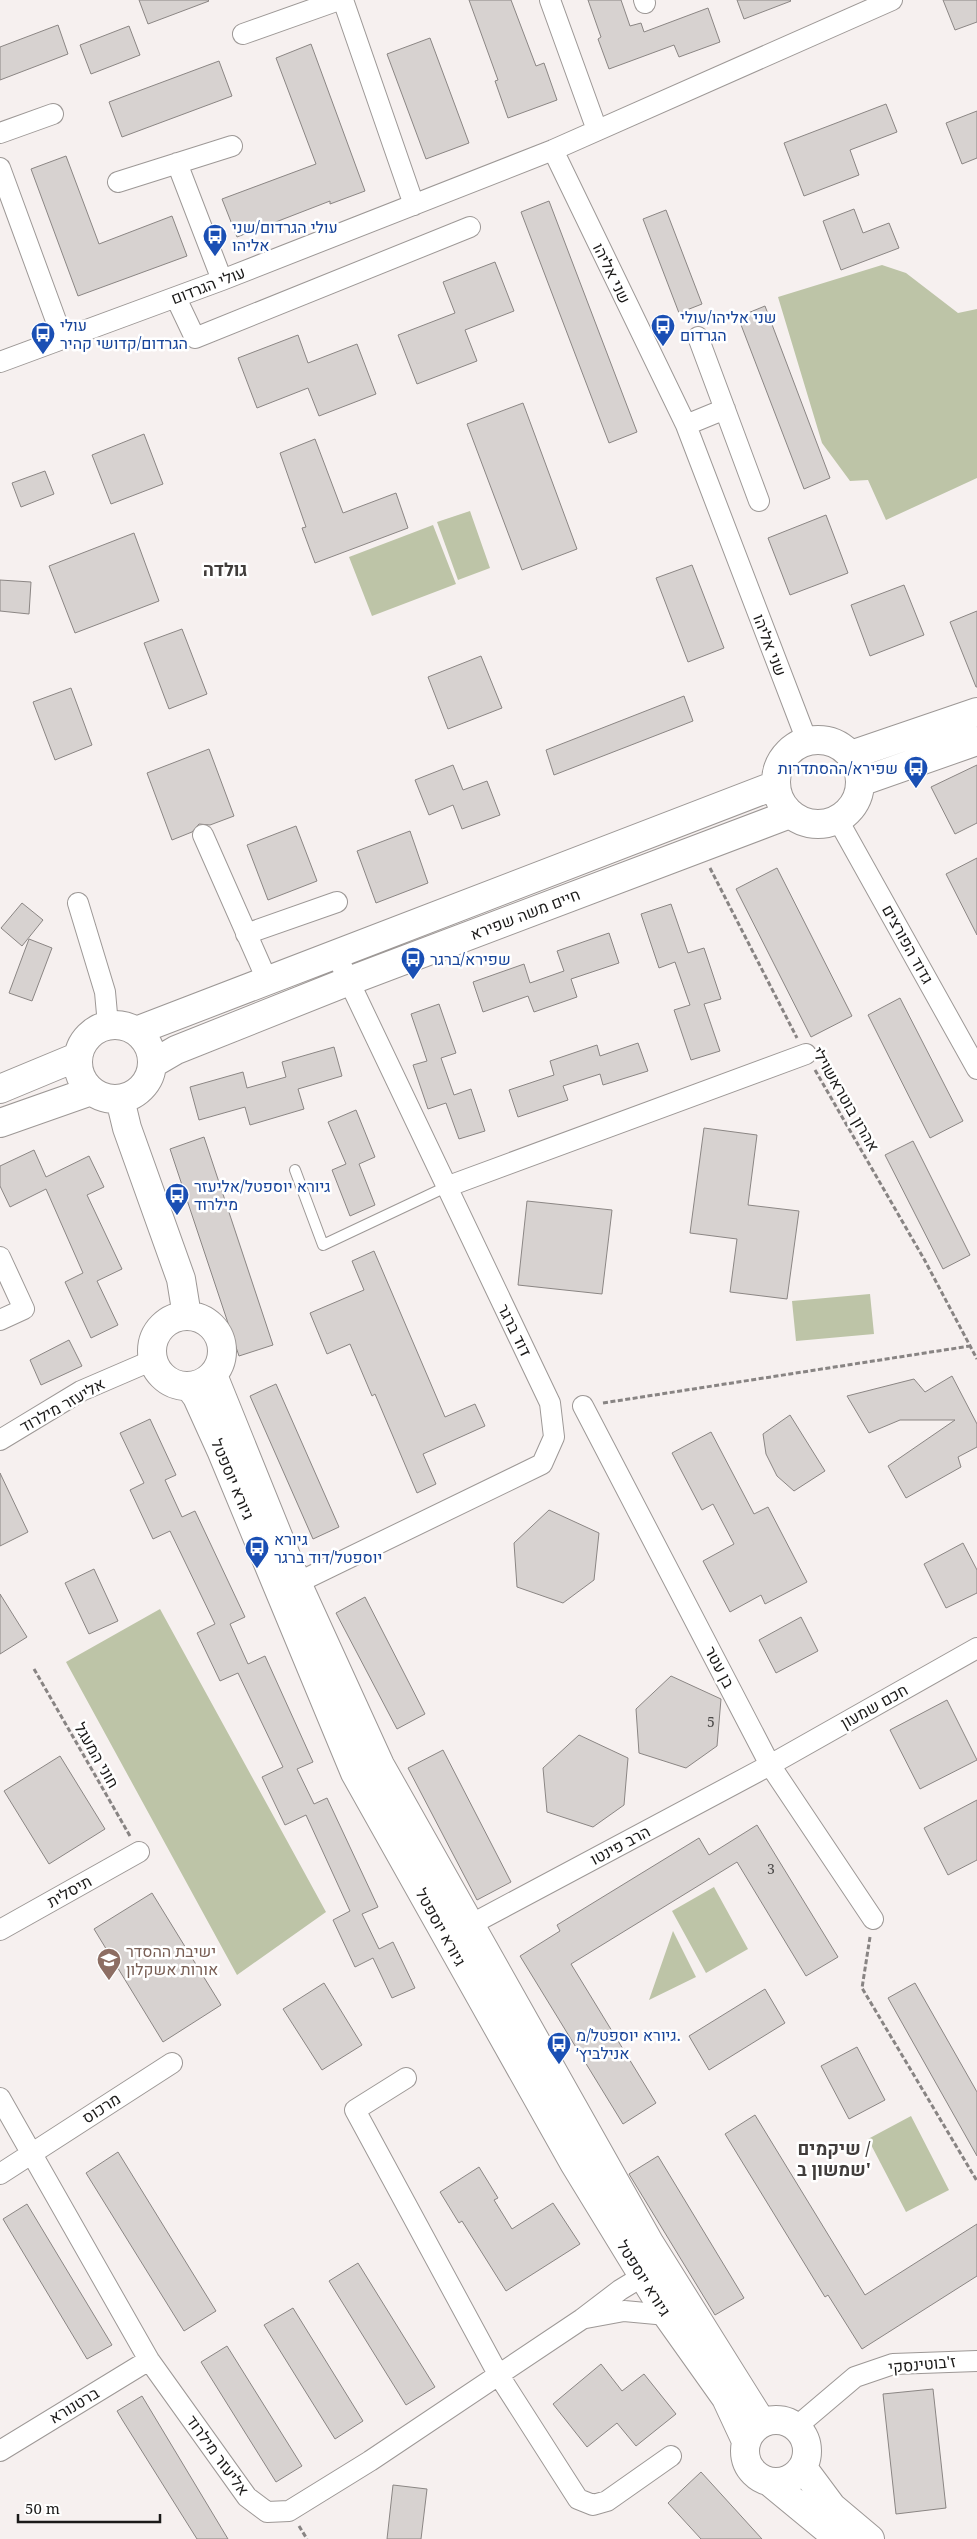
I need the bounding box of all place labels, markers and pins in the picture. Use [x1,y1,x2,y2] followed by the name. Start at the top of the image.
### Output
[232,216,338,256] place label: עולי הגרדום/שני אליהו
[202,223,228,257] bus stop icon: עולי הגרדום/שני אליהו
[680,306,777,346] place label: שני אליהו/עולי הגרדום
[650,313,676,347] bus stop icon: שני אליהו/עולי הגרדום
[60,314,188,354] place label: עולי הגרדום/קדושי קהיר
[30,321,56,355] bus stop icon: עולי הגרדום/קדושי קהיר
[903,755,929,789] bus stop icon: שפירא/ההסתדרות
[778,757,898,779] place label: שפירא/ההסתדרות
[400,946,426,980] bus stop icon: שפירא/ברגר
[430,948,511,970] place label: שפירא/ברגר
[194,1175,331,1215] place label: גיורא יוספטל/אליעזר מילרוד
[164,1182,190,1216] bus stop icon: גיורא יוספטל/אליעזר מילרוד
[274,1528,382,1568] place label: גיורא יוספטל/דוד ברגר
[244,1535,270,1569] bus stop icon: גיורא יוספטל/דוד ברגר
[126,1940,218,1980] place label: ישיבת ההסדר אורות אשקלון
[96,1947,122,1981] school or university icon: ישיבת ההסדר אורות אשקלון
[576,2024,681,2064] place label: גיורא יוספטל/מ. אנילביץ׳
[546,2031,572,2065] bus stop icon: גיורא יוספטל/מ. אנילביץ׳

